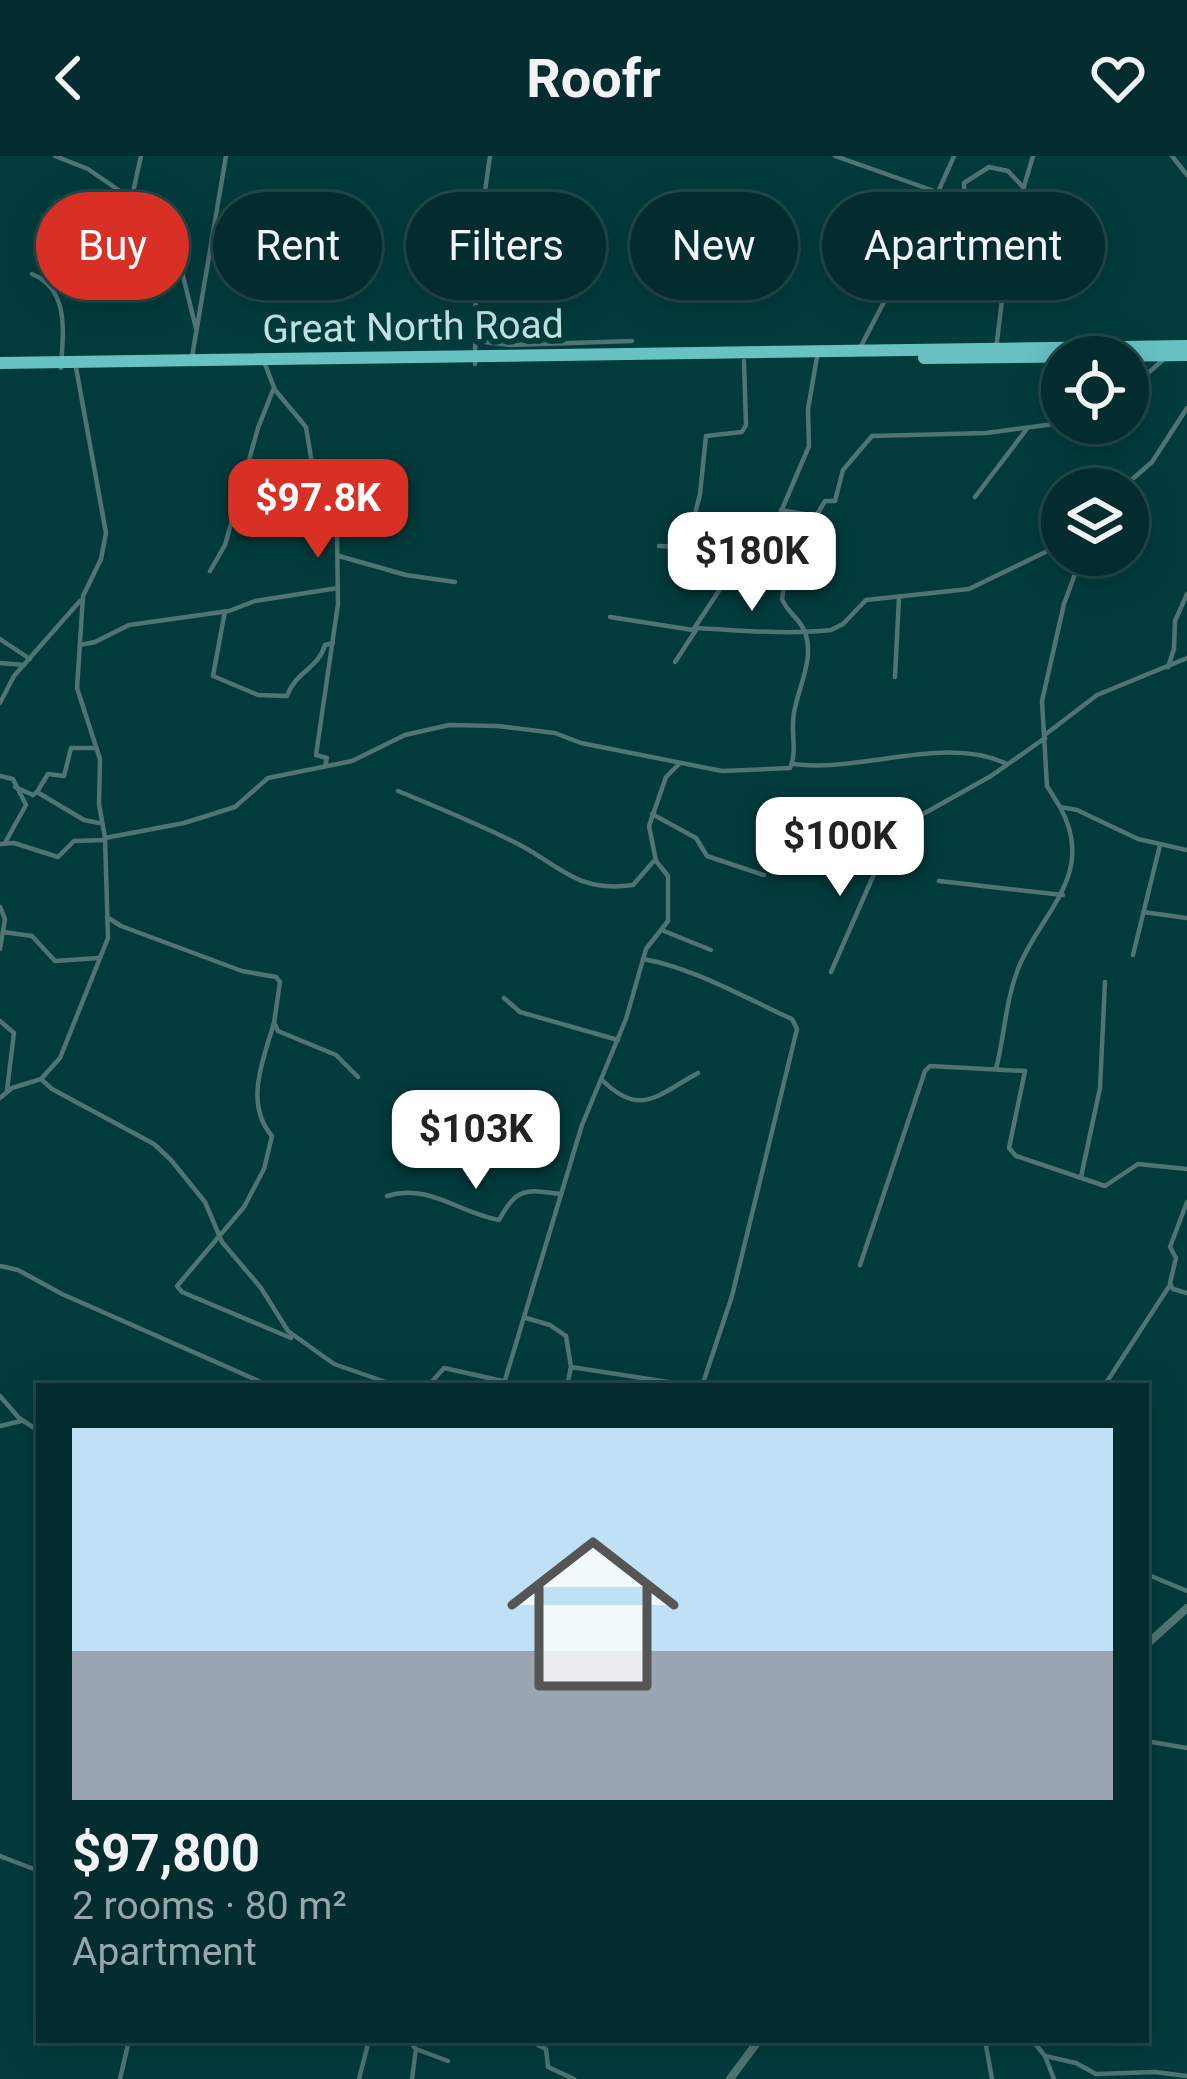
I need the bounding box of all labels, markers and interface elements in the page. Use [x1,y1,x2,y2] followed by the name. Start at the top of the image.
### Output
[36,45,102,111] icon: back
[1085,45,1151,111] icon: heart
[526,47,661,110] text: Roofr
[36,192,189,300] chip: Buy
[213,192,382,300] chip: Rent
[406,192,606,300] chip: Filters
[630,192,798,300] chip: New
[822,192,1105,300] chip: Apartment
[262,301,564,353] street label: Great North Road
[1041,336,1149,576] map controls
[1041,336,1149,444] button: locate
[220,459,416,561] pin: $97.8K
[1041,468,1149,576] button: layers
[255,475,381,521] text: $97.8K
[668,512,836,614] pin: $180K
[695,528,809,574] text: $180K
[756,797,924,899] pin: $100K
[783,813,897,859] text: $100K
[392,1090,560,1192] pin: $103K
[419,1106,533,1152] text: $103K
[485,1506,701,1722] icon: home
[72,1824,260,1883] text: $97,800
[72,1883,347,1929] text: 2 rooms · 80 m²
[72,1929,257,1975] text: Apartment

